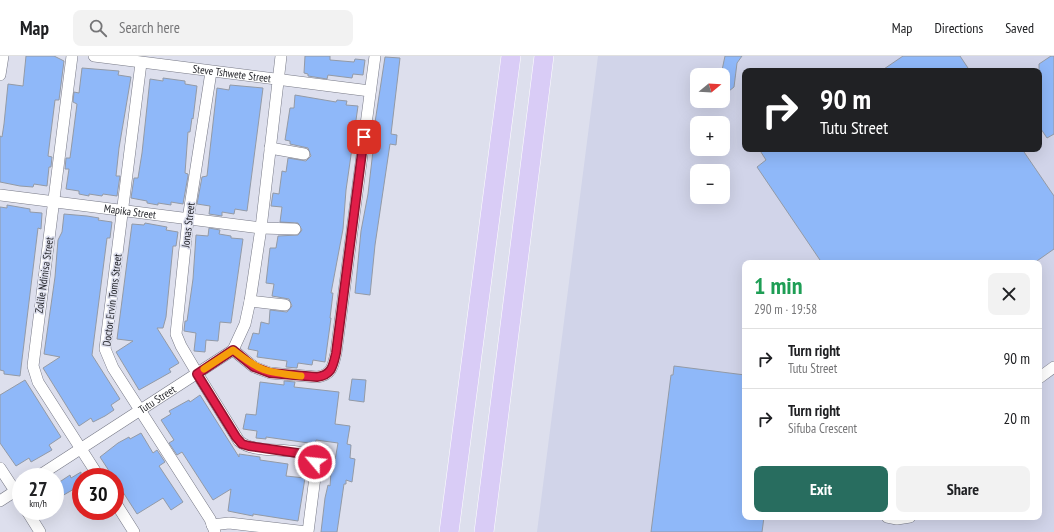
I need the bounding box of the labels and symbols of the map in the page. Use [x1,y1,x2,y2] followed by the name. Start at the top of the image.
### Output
[192,62,272,85] street label: Steve Tshwete Street
[690,68,730,108] north arrow
[347,120,381,154] pin
[103,201,157,222] street label: Mapika Street
[178,202,198,249] street label: Jonas Street
[32,236,56,314] street label: Zolile Ndinisa Street
[99,253,125,347] street label: Doctor Ervin Toms Street
[136,382,178,416] street label: Tutu Street
[294,441,336,483] position arrow
[72,468,124,520] speed limit sign: 30

